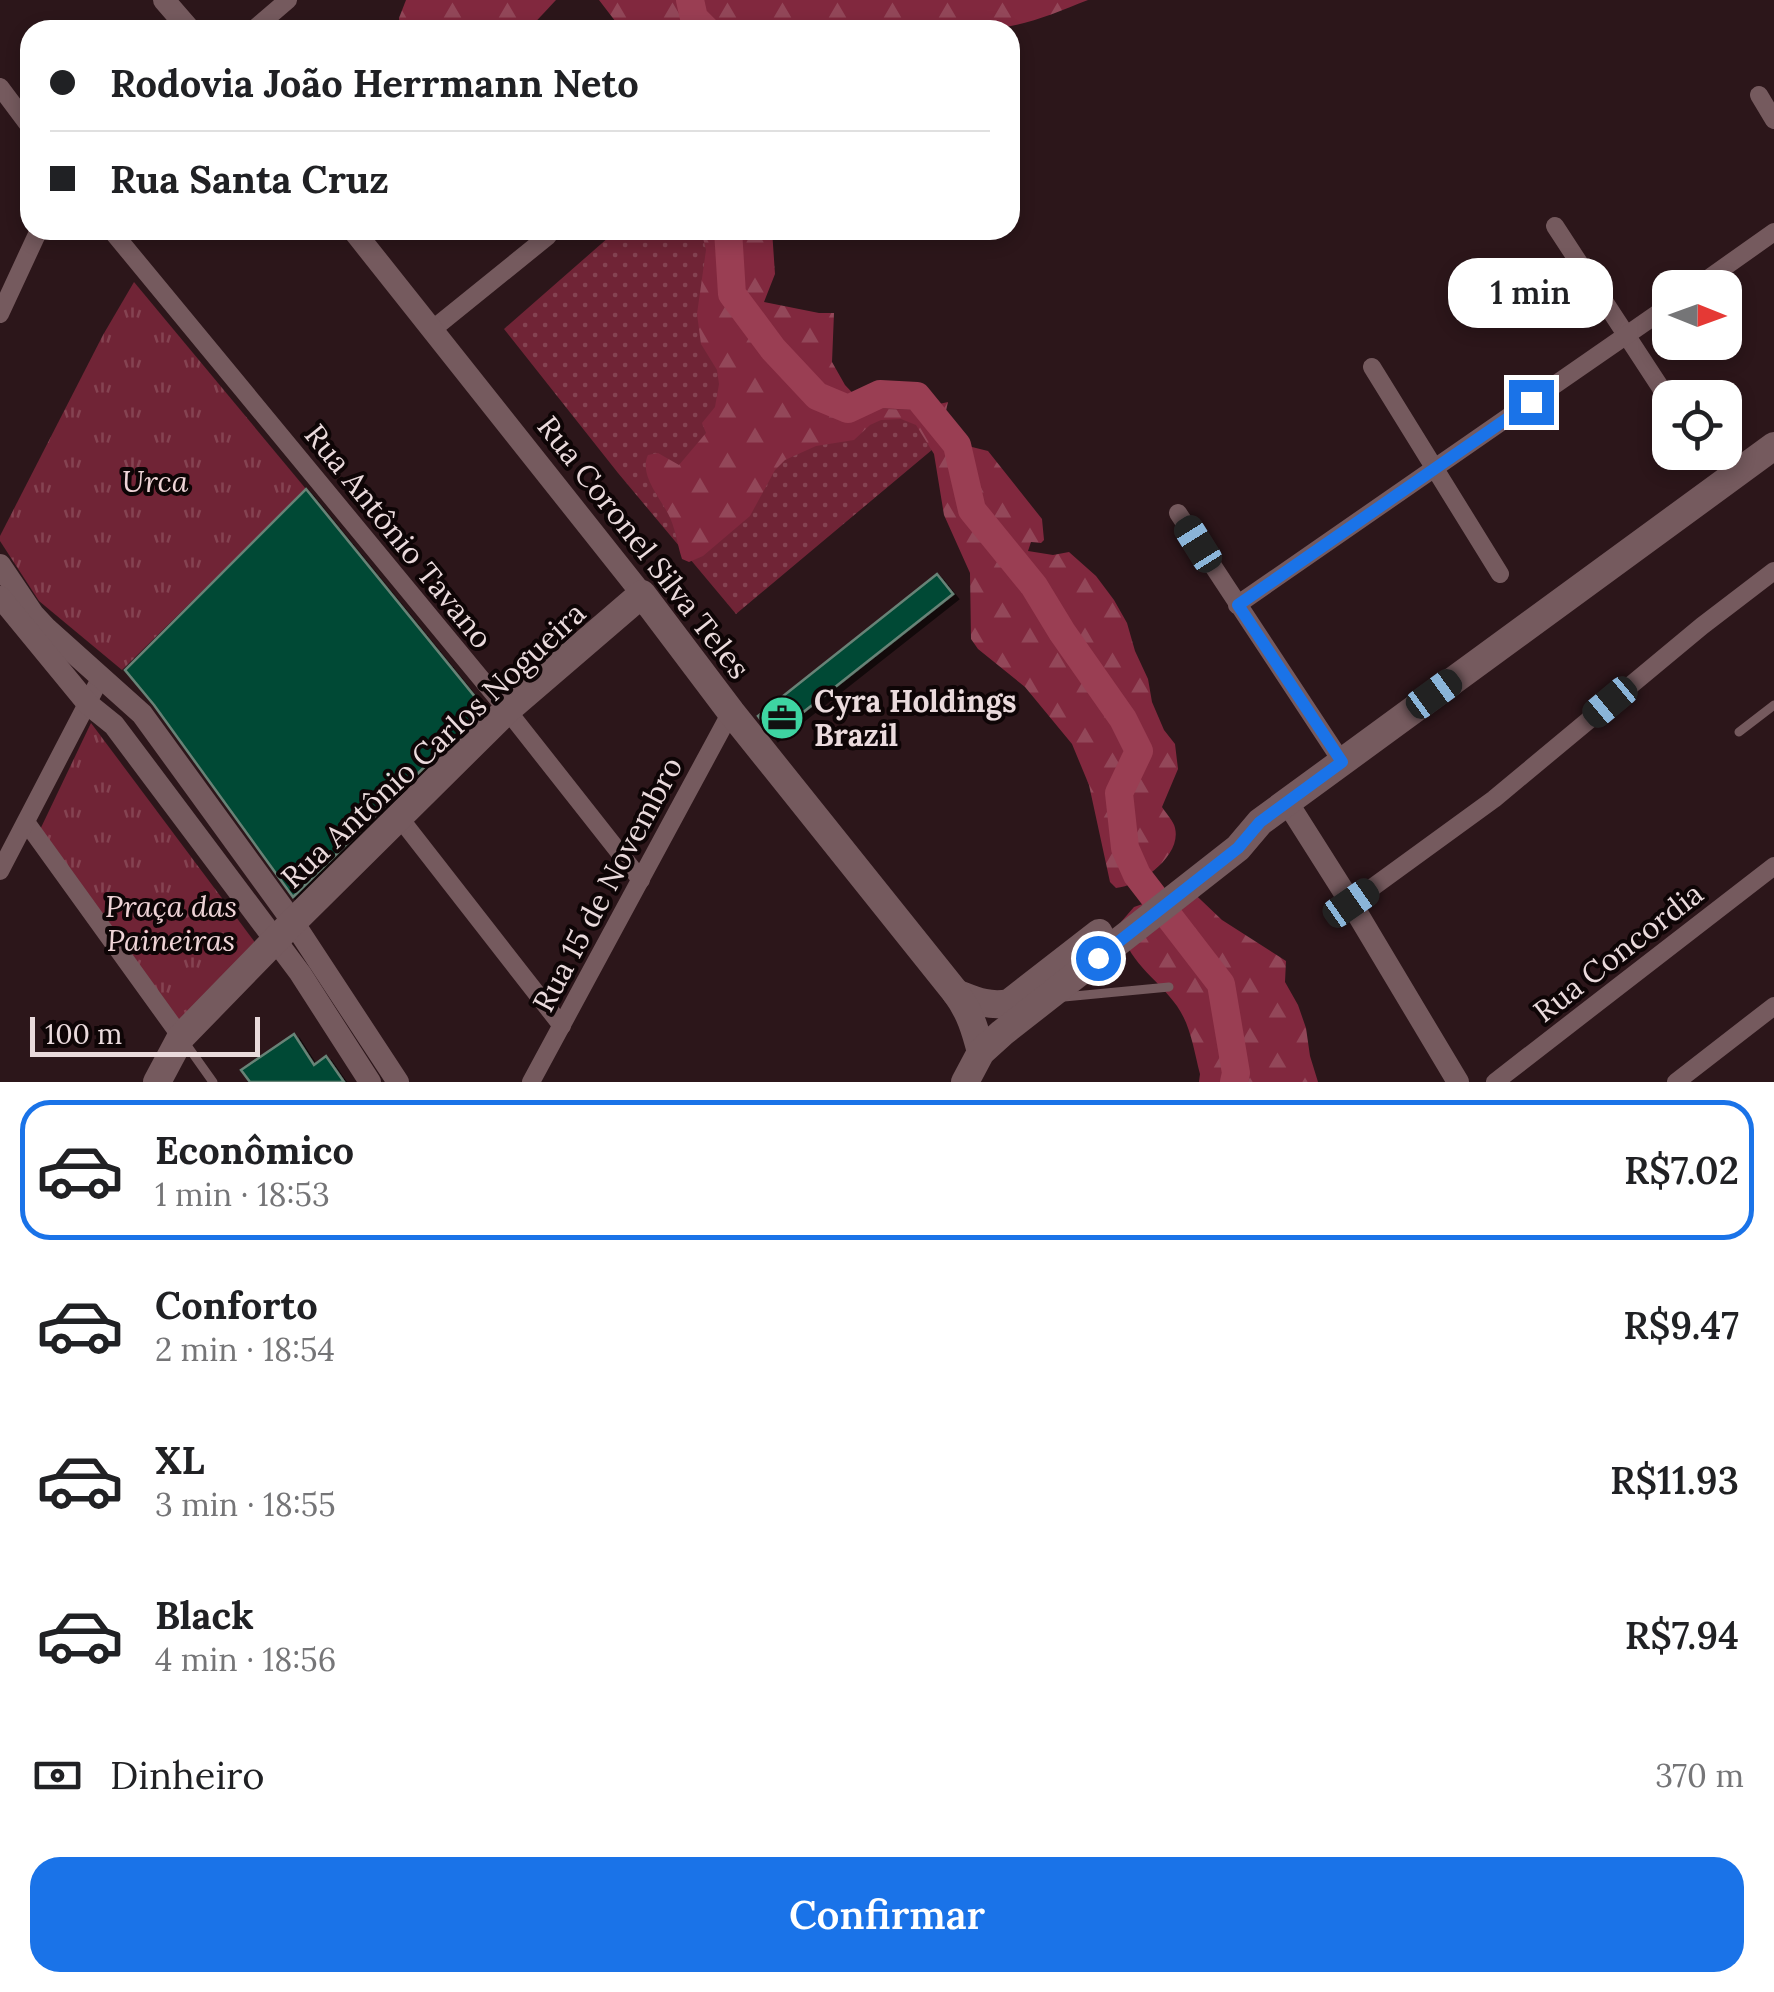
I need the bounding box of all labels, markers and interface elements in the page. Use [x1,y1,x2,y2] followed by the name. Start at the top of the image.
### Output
[110,59,639,107] text: Rodovia João Herrmann Neto
[110,155,389,203] text: Rua Santa Cruz
[1448,257,1614,327] callout: 1 min
[1652,270,1742,360] north arrow
[1652,270,1742,470] map controls
[1490,272,1571,313] text: 1 min
[1509,380,1554,425] route end
[1652,380,1742,470] button: locate
[530,408,758,686] street label: Rua Coronel Silva Teles
[297,416,501,656] street label: Rua Antônio Tavano
[122,462,189,500] park label: Urca
[1169,511,1227,577] car
[273,594,594,897] street label: Rua Antônio Carlos Nogueira
[1401,664,1467,724] car
[1577,671,1643,733] car
[814,682,1017,754] place label: Cyra Holdings Brazil
[759,695,805,741] office icon: Cyra Holdings Brazil
[524,750,690,1018] street label: Rua 15 de Novembro
[1318,874,1384,932] car
[1526,874,1710,1030] street label: Rua Concordia
[105,887,237,959] park label: Praça das Paineiras
[1076,936,1121,981] route start
[30,1012,260,1056] scale bar
[45,1016,122,1052] text: 100 m
[35,1125,125,1215] icon: car
[155,1126,354,1174] text: Econômico
[1624,1146,1739,1194] text: R$7.02
[155,1174,330,1215] text: 1 min · 18:53
[35,1280,125,1370] icon: car
[155,1281,318,1329] text: Conforto
[1623,1301,1739,1349] text: R$9.47
[155,1329,335,1370] text: 2 min · 18:54
[35,1435,125,1525] icon: car
[155,1436,205,1484] text: XL
[1610,1456,1739,1504] text: R$11.93
[155,1484,336,1525] text: 3 min · 18:55
[35,1590,125,1680] icon: car
[155,1591,254,1639] text: Black
[1625,1611,1739,1659] text: R$7.94
[155,1639,336,1680] text: 4 min · 18:56
[30,1748,85,1803] icon: cash
[110,1751,265,1799] text: Dinheiro
[1655,1755,1744,1796] text: 370 m
[30,1857,1744,1972] button: Confirmar

